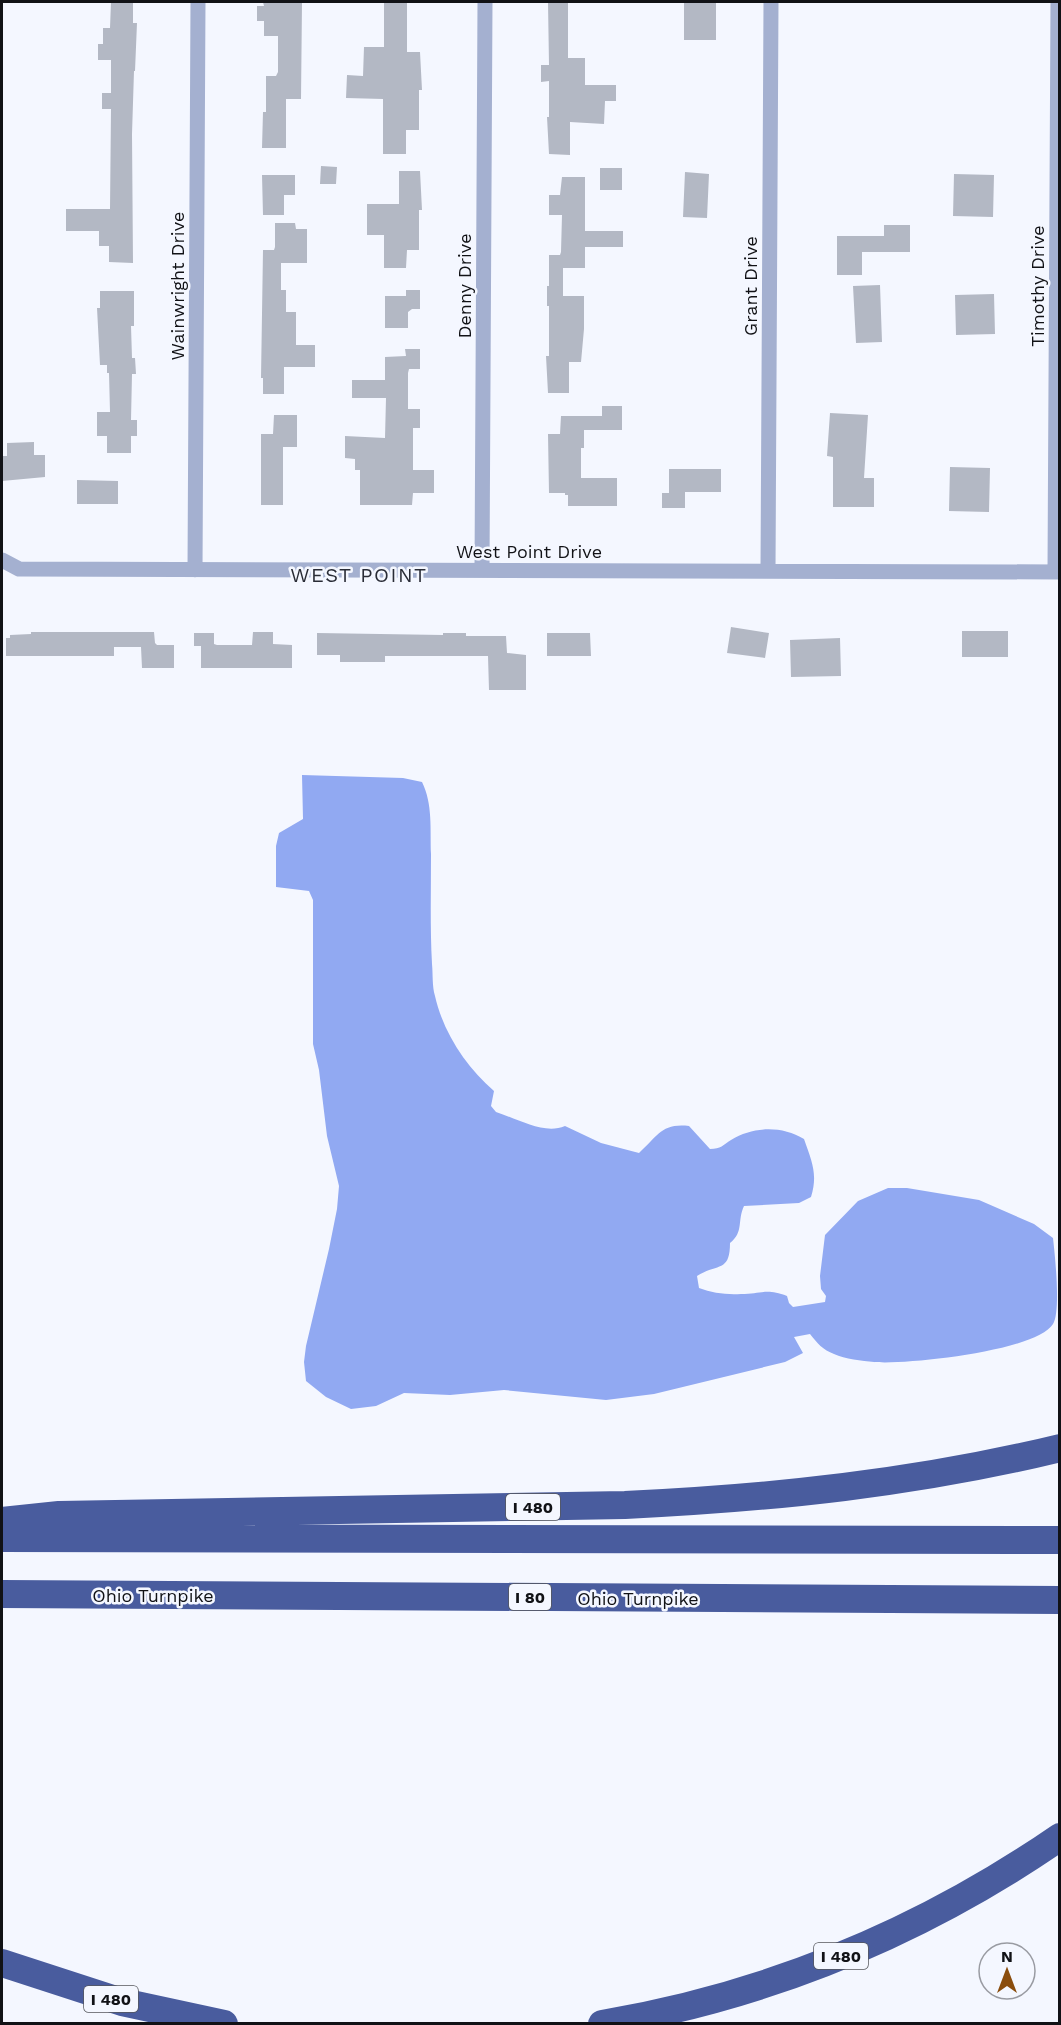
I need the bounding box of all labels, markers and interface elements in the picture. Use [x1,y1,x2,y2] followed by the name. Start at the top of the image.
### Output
[167,212,188,360] street label: Wainwright Drive
[1027,225,1048,347] street label: Timothy Drive
[454,233,475,339] street label: Denny Drive
[740,236,761,336] street label: Grant Drive
[456,541,602,562] street label: West Point Drive
[290,563,428,587] district label: WEST POINT
[506,1494,560,1520] road number: I 480
[509,1584,551,1610] road number: I 80
[92,1585,214,1606] street label: Ohio Turnpike
[577,1588,699,1609] street label: Ohio Turnpike
[977,1941,1037,2001] north arrow
[814,1943,868,1969] road number: I 480
[1001,1947,1013,1966] text: N
[84,1986,138,2012] road number: I 480

